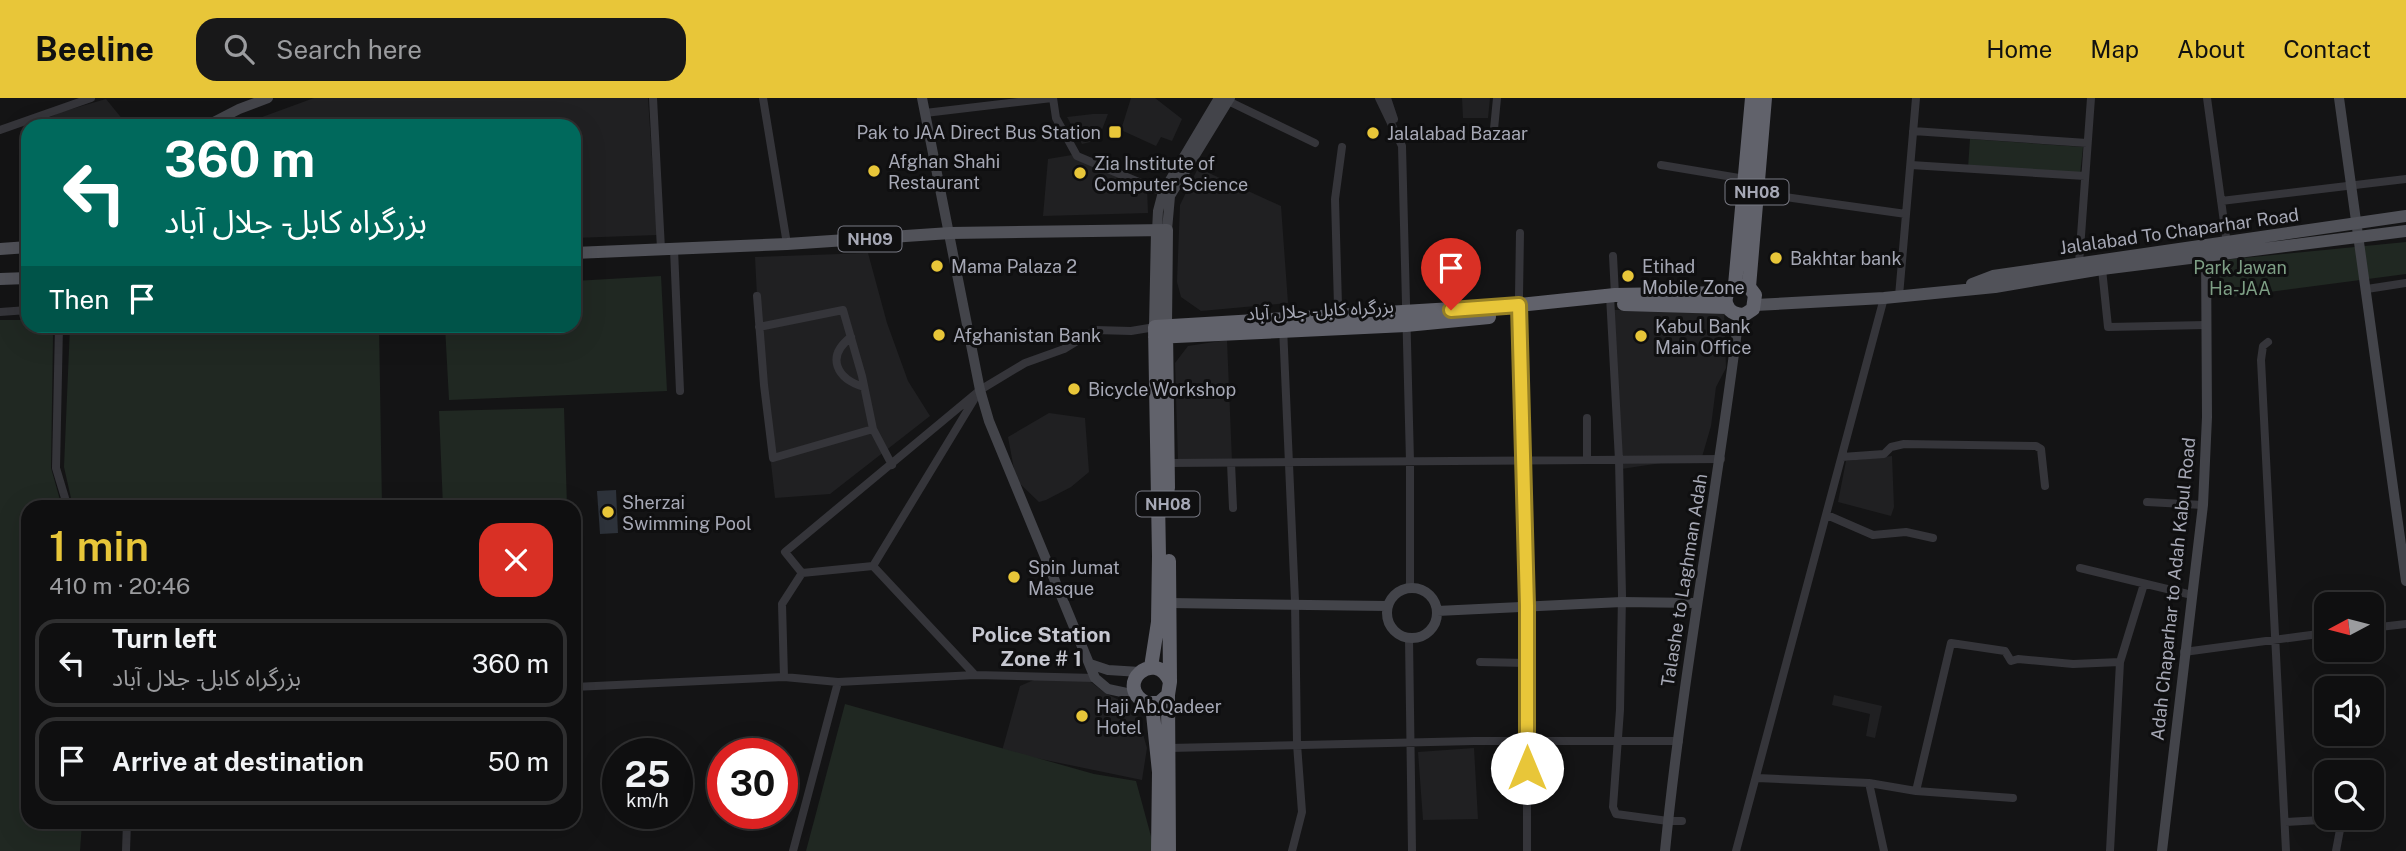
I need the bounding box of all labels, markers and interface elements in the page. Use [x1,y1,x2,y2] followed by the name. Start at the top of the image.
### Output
[196,18,686,81] search box
[35,30,154,68] text: Beeline
[220,30,258,68] icon: search
[276,34,422,65] text: Search here
[1986,35,2052,63] text: Home
[2090,35,2139,63] text: Map
[2177,35,2245,63] text: About
[2283,35,2371,63] text: Contact
[857,122,1101,143] place label: Pak to JAA Direct Bus Station
[1387,123,1528,144] place label: Jalalabad Bazaar
[1107,124,1123,140] marker: Pak to JAA Direct Bus Station
[1365,125,1381,141] marker: Jalalabad Bazaar
[164,130,315,188] text: 360 m
[49,147,140,238] icon: left
[888,151,1000,193] place label: Afghan Shahi Restaurant
[1094,153,1248,195] place label: Zia Institute of Computer Science
[866,163,882,179] marker: Afghan Shahi Restaurant
[1072,165,1088,181] marker: Zia Institute of Computer Science
[1726,180,1788,204] road number: NH08
[164,203,427,240] text: بزرگراه کابل- جلال آباد
[2058,204,2300,258] street label: Jalalabad To Chaparhar Road
[838,226,902,252] road number: NH09
[1421,238,1481,310] pin
[1790,248,1902,269] place label: Bakhtar bank
[1432,249,1470,287] icon: arrive
[1768,250,1784,266] marker: Bakhtar bank
[951,256,1077,277] place label: Mama Palaza 2
[1642,256,1745,298] place label: Etihad Mobile Zone
[2193,257,2287,299] park label: Park Jawan Ha-JAA
[929,258,945,274] marker: Mama Palaza 2
[1620,268,1636,284] marker: Etihad Mobile Zone
[123,280,161,318] icon: arrive
[49,284,109,315] text: Then
[1246,296,1394,325] street label: بزرگراه کابل- جلال آباد
[1655,316,1751,358] place label: Kabul Bank Main Office
[953,325,1101,346] place label: Afghanistan Bank
[931,327,947,343] marker: Afghanistan Bank
[1633,328,1649,344] marker: Kabul Bank Main Office
[1088,379,1236,400] place label: Bicycle Workshop
[1066,381,1082,397] marker: Bicycle Workshop
[2147,436,2199,742] street label: Adah Chaparhar to Adah Kabul Road
[1657,472,1711,688] street label: Talashe to Laghman Adah
[622,492,752,534] place label: Sherzai Swimming Pool
[1136,492,1200,516] road number: NH08
[600,504,616,520] marker: Sherzai Swimming Pool
[49,521,149,570] text: 1 min
[479,523,553,597] button: close
[1028,557,1120,599] place label: Spin Jumat Masque
[1006,569,1022,585] marker: Spin Jumat Masque
[49,572,190,599] text: 410 m · 20:46
[2314,592,2384,662] north arrow
[2314,592,2384,830] map controls
[971,622,1111,671] district label: Police Station Zone # 1
[112,623,217,654] text: Turn left
[53,644,91,682] icon: left
[472,648,549,679] text: 360 m
[112,664,301,691] text: بزرگراه کابل- جلال آباد
[2314,676,2384,746] button: sound
[1096,696,1222,738] place label: Haji Ab.Qadeer Hotel
[1074,708,1090,724] marker: Haji Ab.Qadeer Hotel
[1490,731,1564,805] position arrow
[707,738,798,829] speed limit sign: 30
[53,742,91,780] icon: arrive
[112,746,364,777] text: Arrive at destination
[488,746,549,777] text: 50 m
[625,754,670,795] text: 25
[2314,760,2384,830] button: search
[626,790,669,811] text: km/h

